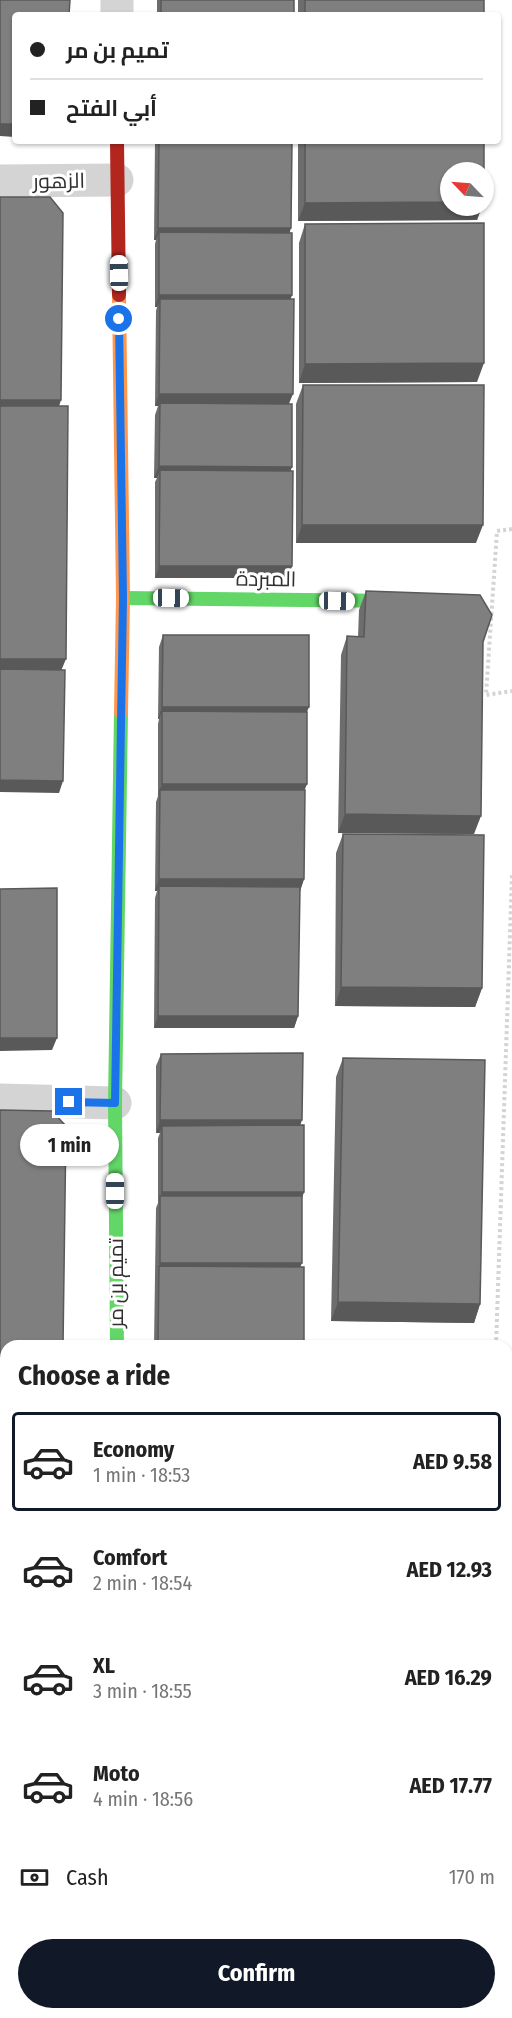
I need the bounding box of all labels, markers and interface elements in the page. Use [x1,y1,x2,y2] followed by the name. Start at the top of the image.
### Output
[66,37,169,64] text: تميم بن مر
[66,95,157,122] text: أبي الفتح
[440,162,494,216] north arrow
[440,162,494,216] map controls
[32,168,85,194] street label: الزهور
[110,255,128,291] car
[105,305,132,332] route start
[236,565,296,593] street label: المبردة
[153,589,189,607] car
[319,592,355,610] car
[55,1088,82,1115] route end
[20,1123,118,1165] callout: 1 min
[48,1133,91,1157] text: 1 min
[106,1173,124,1209] car
[103,1238,130,1329] street label: تميم بن مر
[18,1360,170,1392] text: Choose a ride
[21,1435,75,1489] icon: car
[93,1436,174,1463] text: Economy
[413,1448,492,1475] text: AED 9.58
[93,1463,190,1487] text: 1 min · 18:53
[21,1543,75,1597] icon: car
[93,1544,167,1571] text: Comfort
[407,1556,492,1583] text: AED 12.93
[93,1571,192,1595] text: 2 min · 18:54
[21,1651,75,1705] icon: car
[93,1652,115,1679] text: XL
[405,1664,492,1691] text: AED 16.29
[93,1679,192,1703] text: 3 min · 18:55
[21,1759,75,1813] icon: car
[93,1760,140,1787] text: Moto
[409,1772,492,1799] text: AED 17.77
[93,1787,193,1811] text: 4 min · 18:56
[18,1861,51,1894] icon: cash
[66,1864,109,1891] text: Cash
[449,1865,495,1889] text: 170 m
[18,1939,495,2008] button: Confirm

